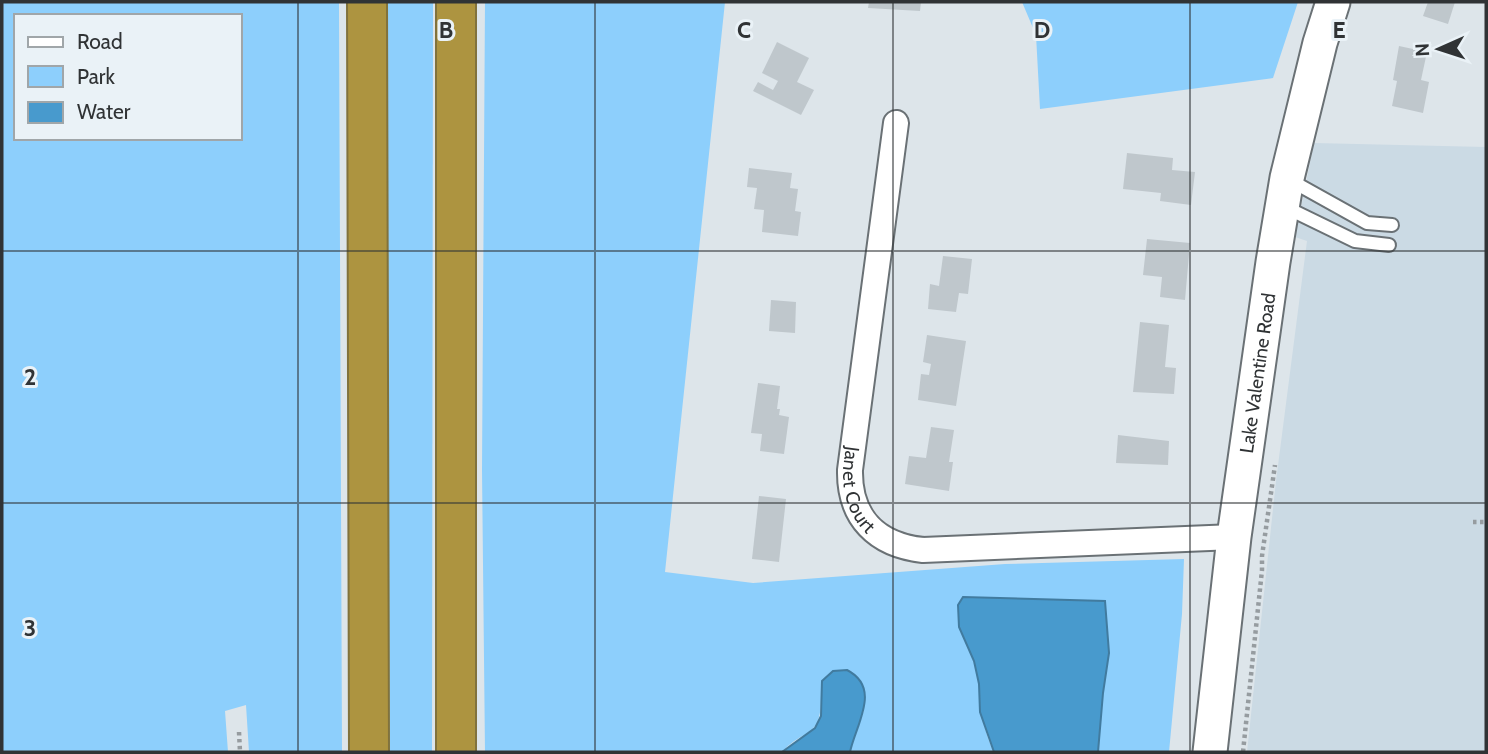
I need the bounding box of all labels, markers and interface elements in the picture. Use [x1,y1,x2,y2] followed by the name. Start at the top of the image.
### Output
[14,14,242,140] legend
[1404,14,1474,84] north arrow
[439,16,453,44] text: B
[737,16,751,44] text: C
[1034,16,1050,44] text: D
[1332,16,1346,44] text: E
[77,29,123,54] text: Road
[1411,43,1434,57] text: N
[77,64,115,89] text: Park
[77,99,131,124] text: Water
[1235,291,1280,455] street label: Lake Valentine Road
[24,363,36,391] text: 2
[838,444,881,538] street label: Janet Court
[24,614,36,642] text: 3

